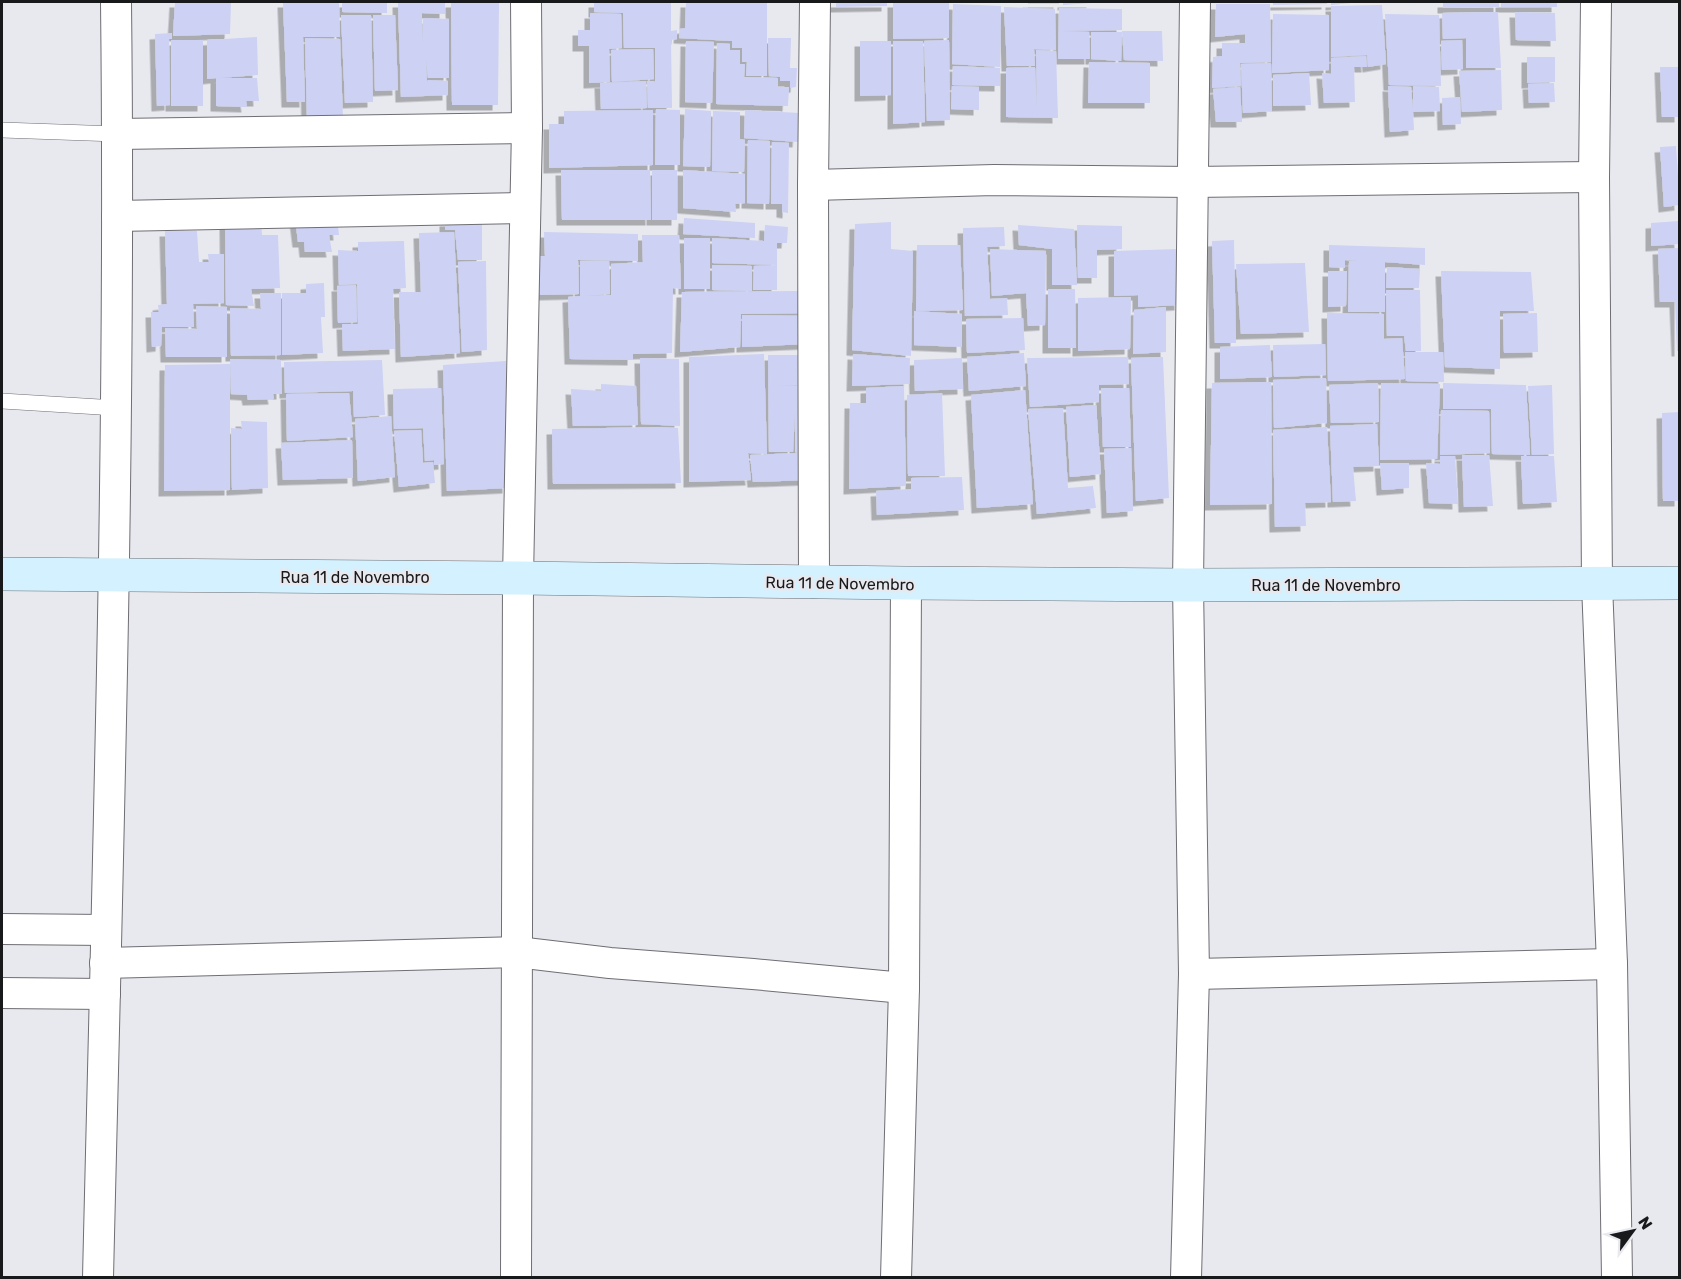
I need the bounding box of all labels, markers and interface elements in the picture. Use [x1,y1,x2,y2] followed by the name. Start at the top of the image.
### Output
[280,568,430,587] street label: Rua 11 de Novembro
[765,573,915,594] street label: Rua 11 de Novembro
[1251,576,1401,595] street label: Rua 11 de Novembro
[1603,1201,1663,1261] north arrow
[1634,1213,1656,1233] text: N

